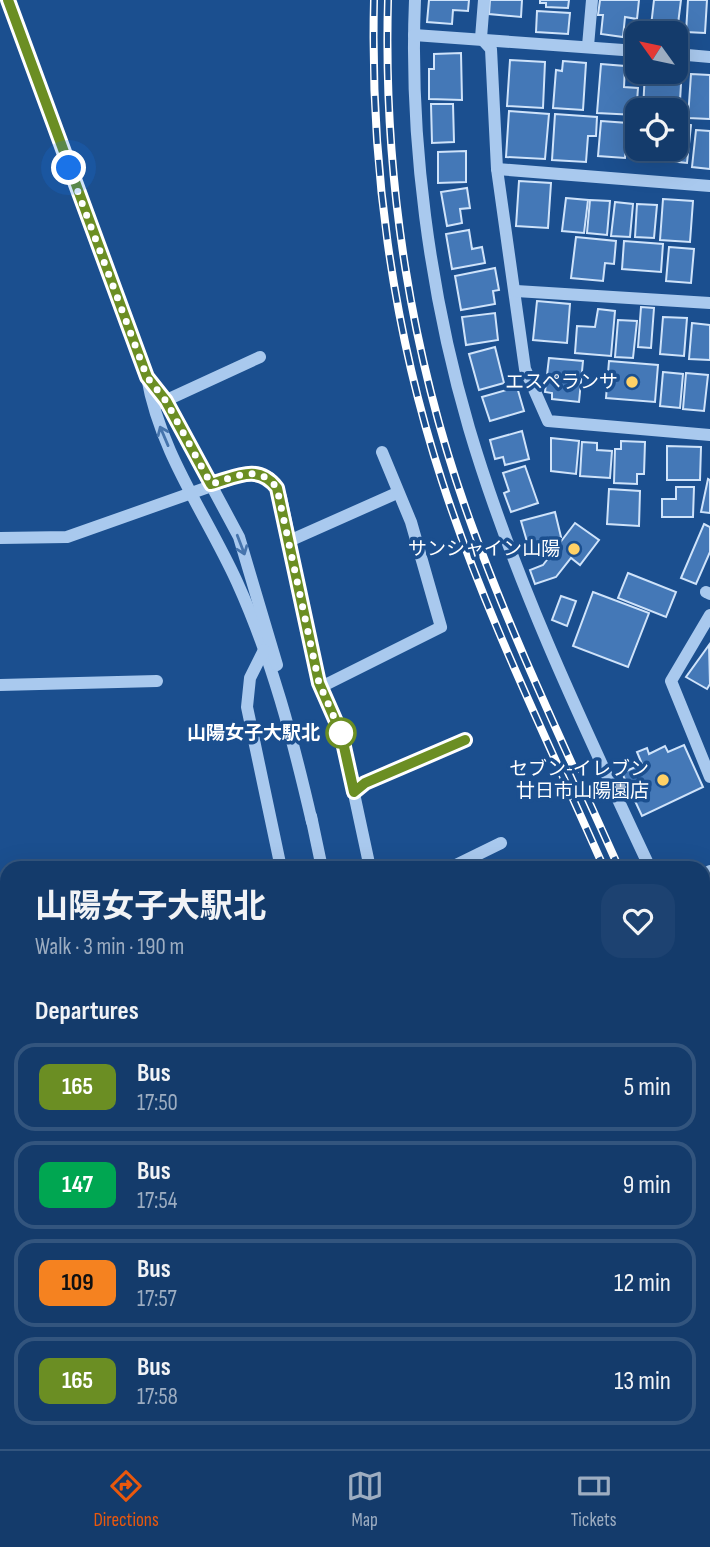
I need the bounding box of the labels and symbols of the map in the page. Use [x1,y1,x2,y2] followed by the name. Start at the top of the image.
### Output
[625,21,688,84] north arrow
[51,150,86,185] your location
[505,371,618,394] place label: エスペランサ
[624,374,640,390] marker: エスペランサ
[157,426,170,447] one-way arrow
[236,534,249,556] one-way arrow
[408,538,560,561] place label: サンシャイン山陽
[566,541,582,557] marker: サンシャイン山陽
[326,718,356,748] marker: 山陽女子大駅北
[187,722,320,745] place label: 山陽女子大駅北
[509,758,649,803] place label: セブン-イレブン 廿日市山陽園店
[655,772,671,788] marker: セブン-イレブン 廿日市山陽園店

